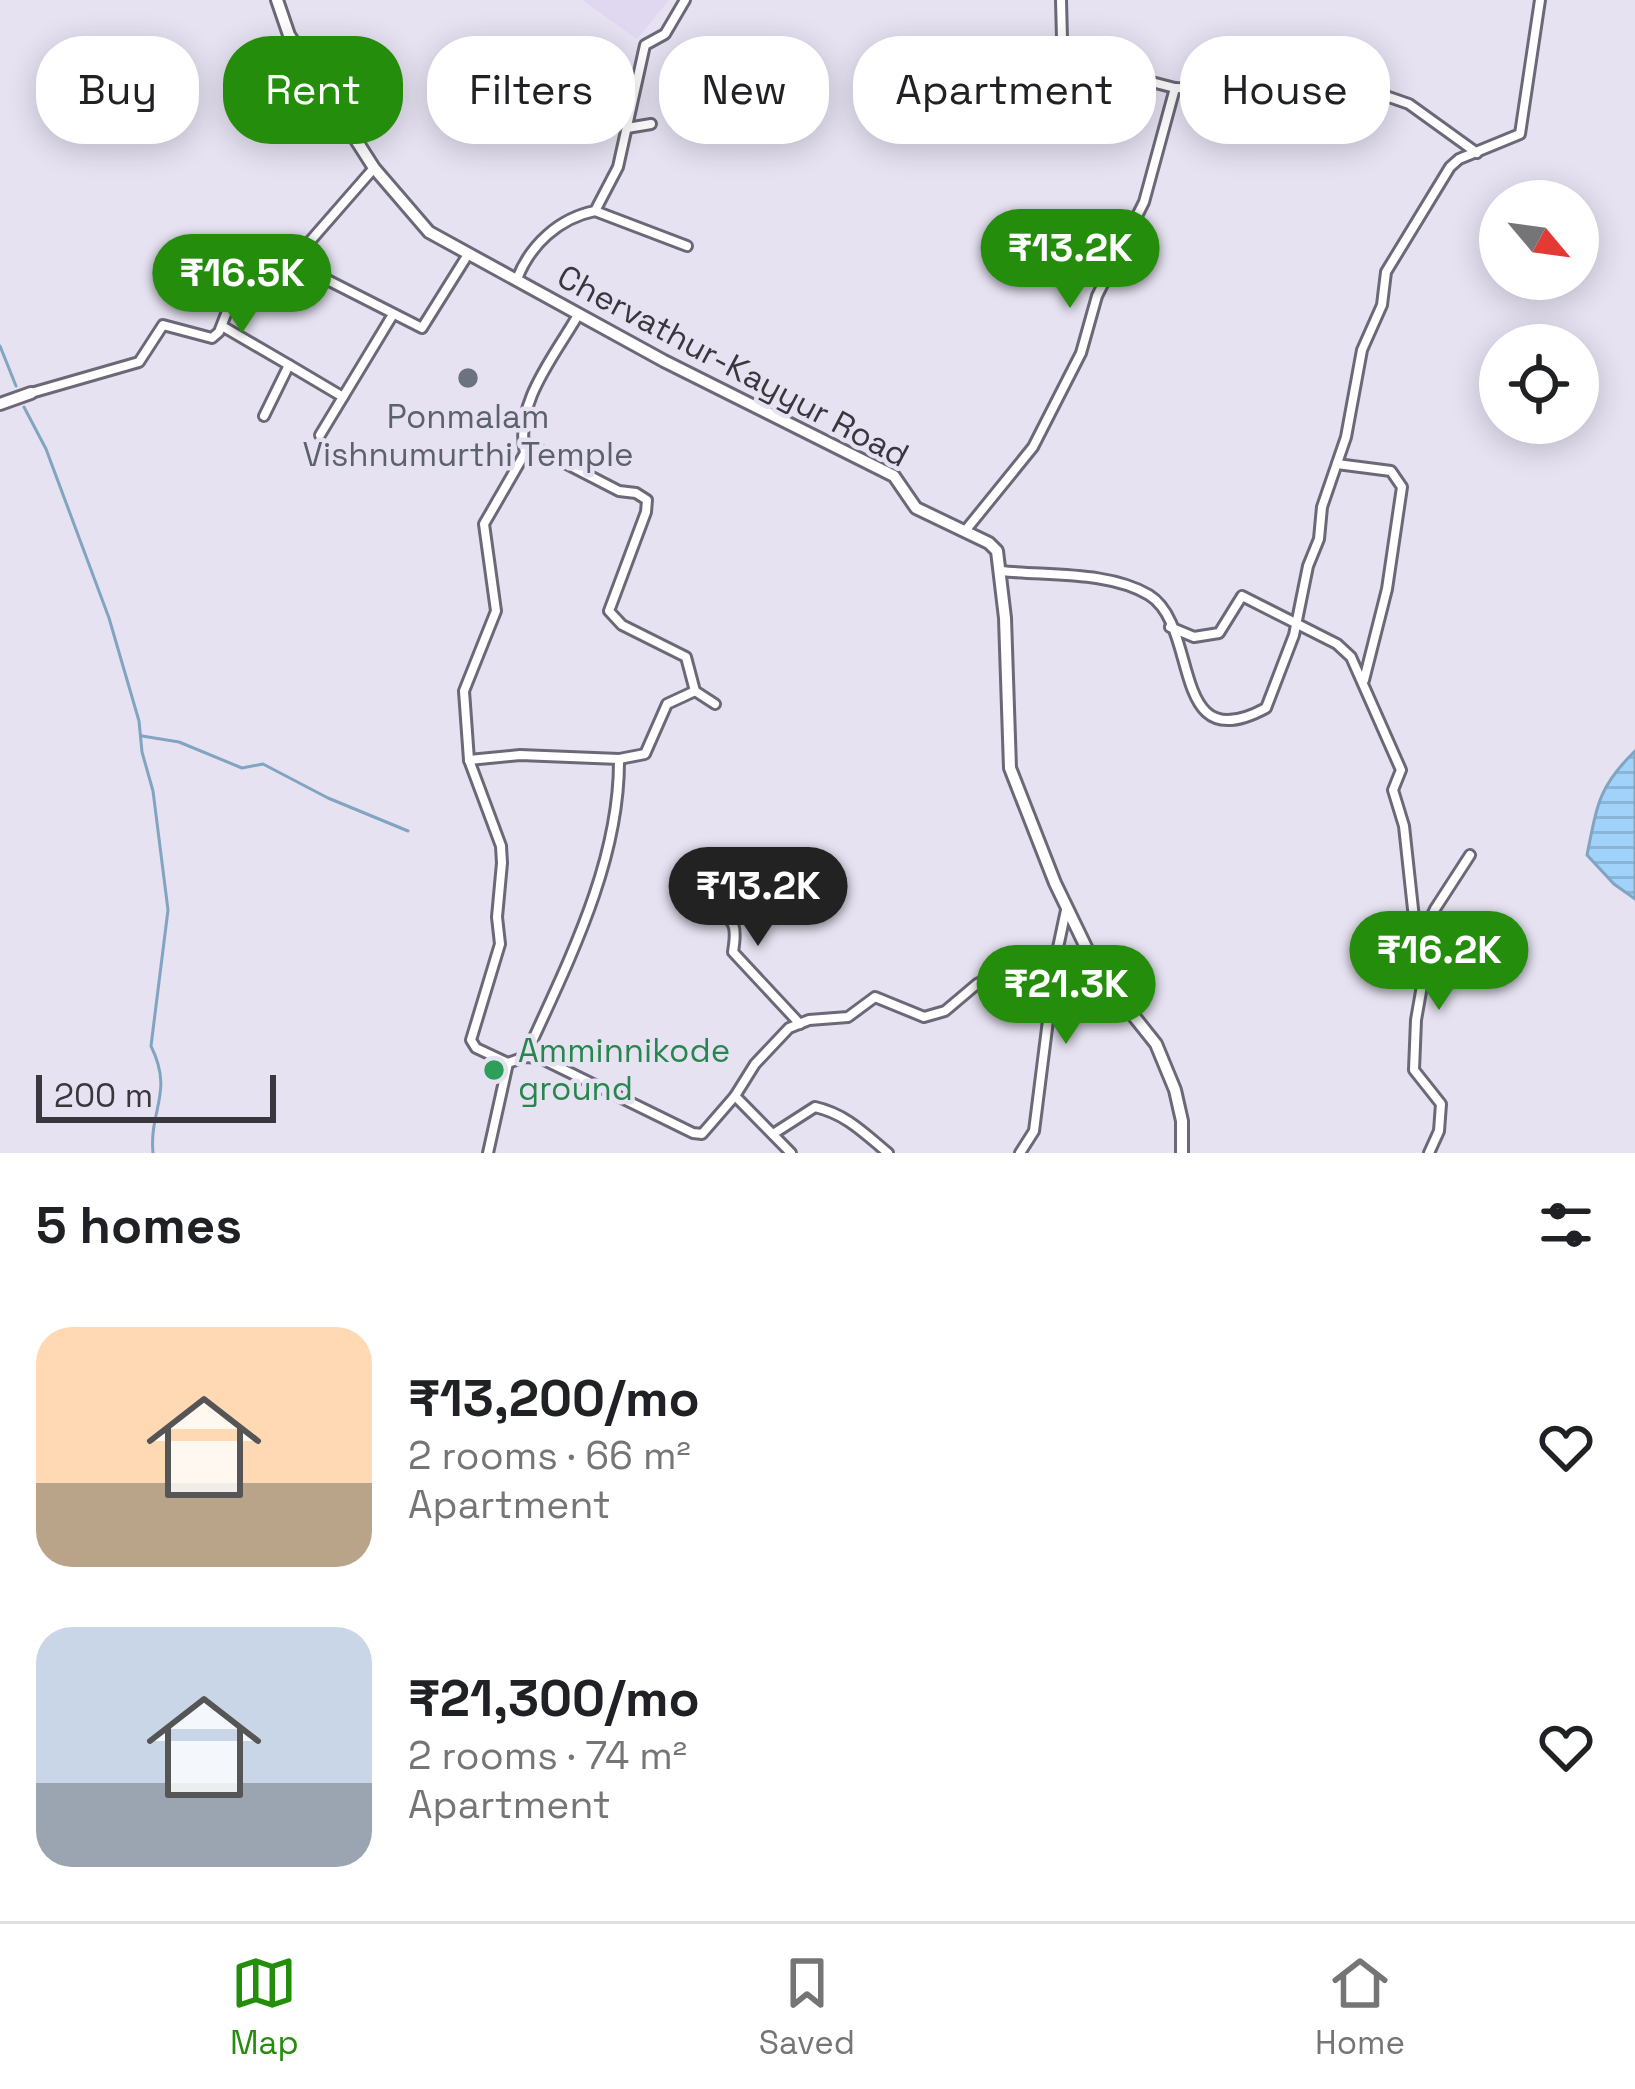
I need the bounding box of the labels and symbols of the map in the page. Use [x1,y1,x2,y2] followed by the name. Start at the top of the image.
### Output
[1479,180,1599,300] north arrow
[972,209,1168,311] pin: ₹13.2K
[144,234,340,336] pin: ₹16.5K
[550,255,916,477] street label: Chervathur-Kayyur Road
[455,365,481,391] marker: Ponmalam Vishnumurthi Temple
[302,396,634,476] place label: Ponmalam Vishnumurthi Temple
[660,847,856,949] pin: ₹13.2K
[1341,911,1537,1013] pin: ₹16.2K
[968,945,1164,1047] pin: ₹21.3K
[518,1030,730,1110] place label: Amminnikode ground
[481,1057,507,1083] marker: Amminnikode ground
[36,1069,276,1122] scale bar

